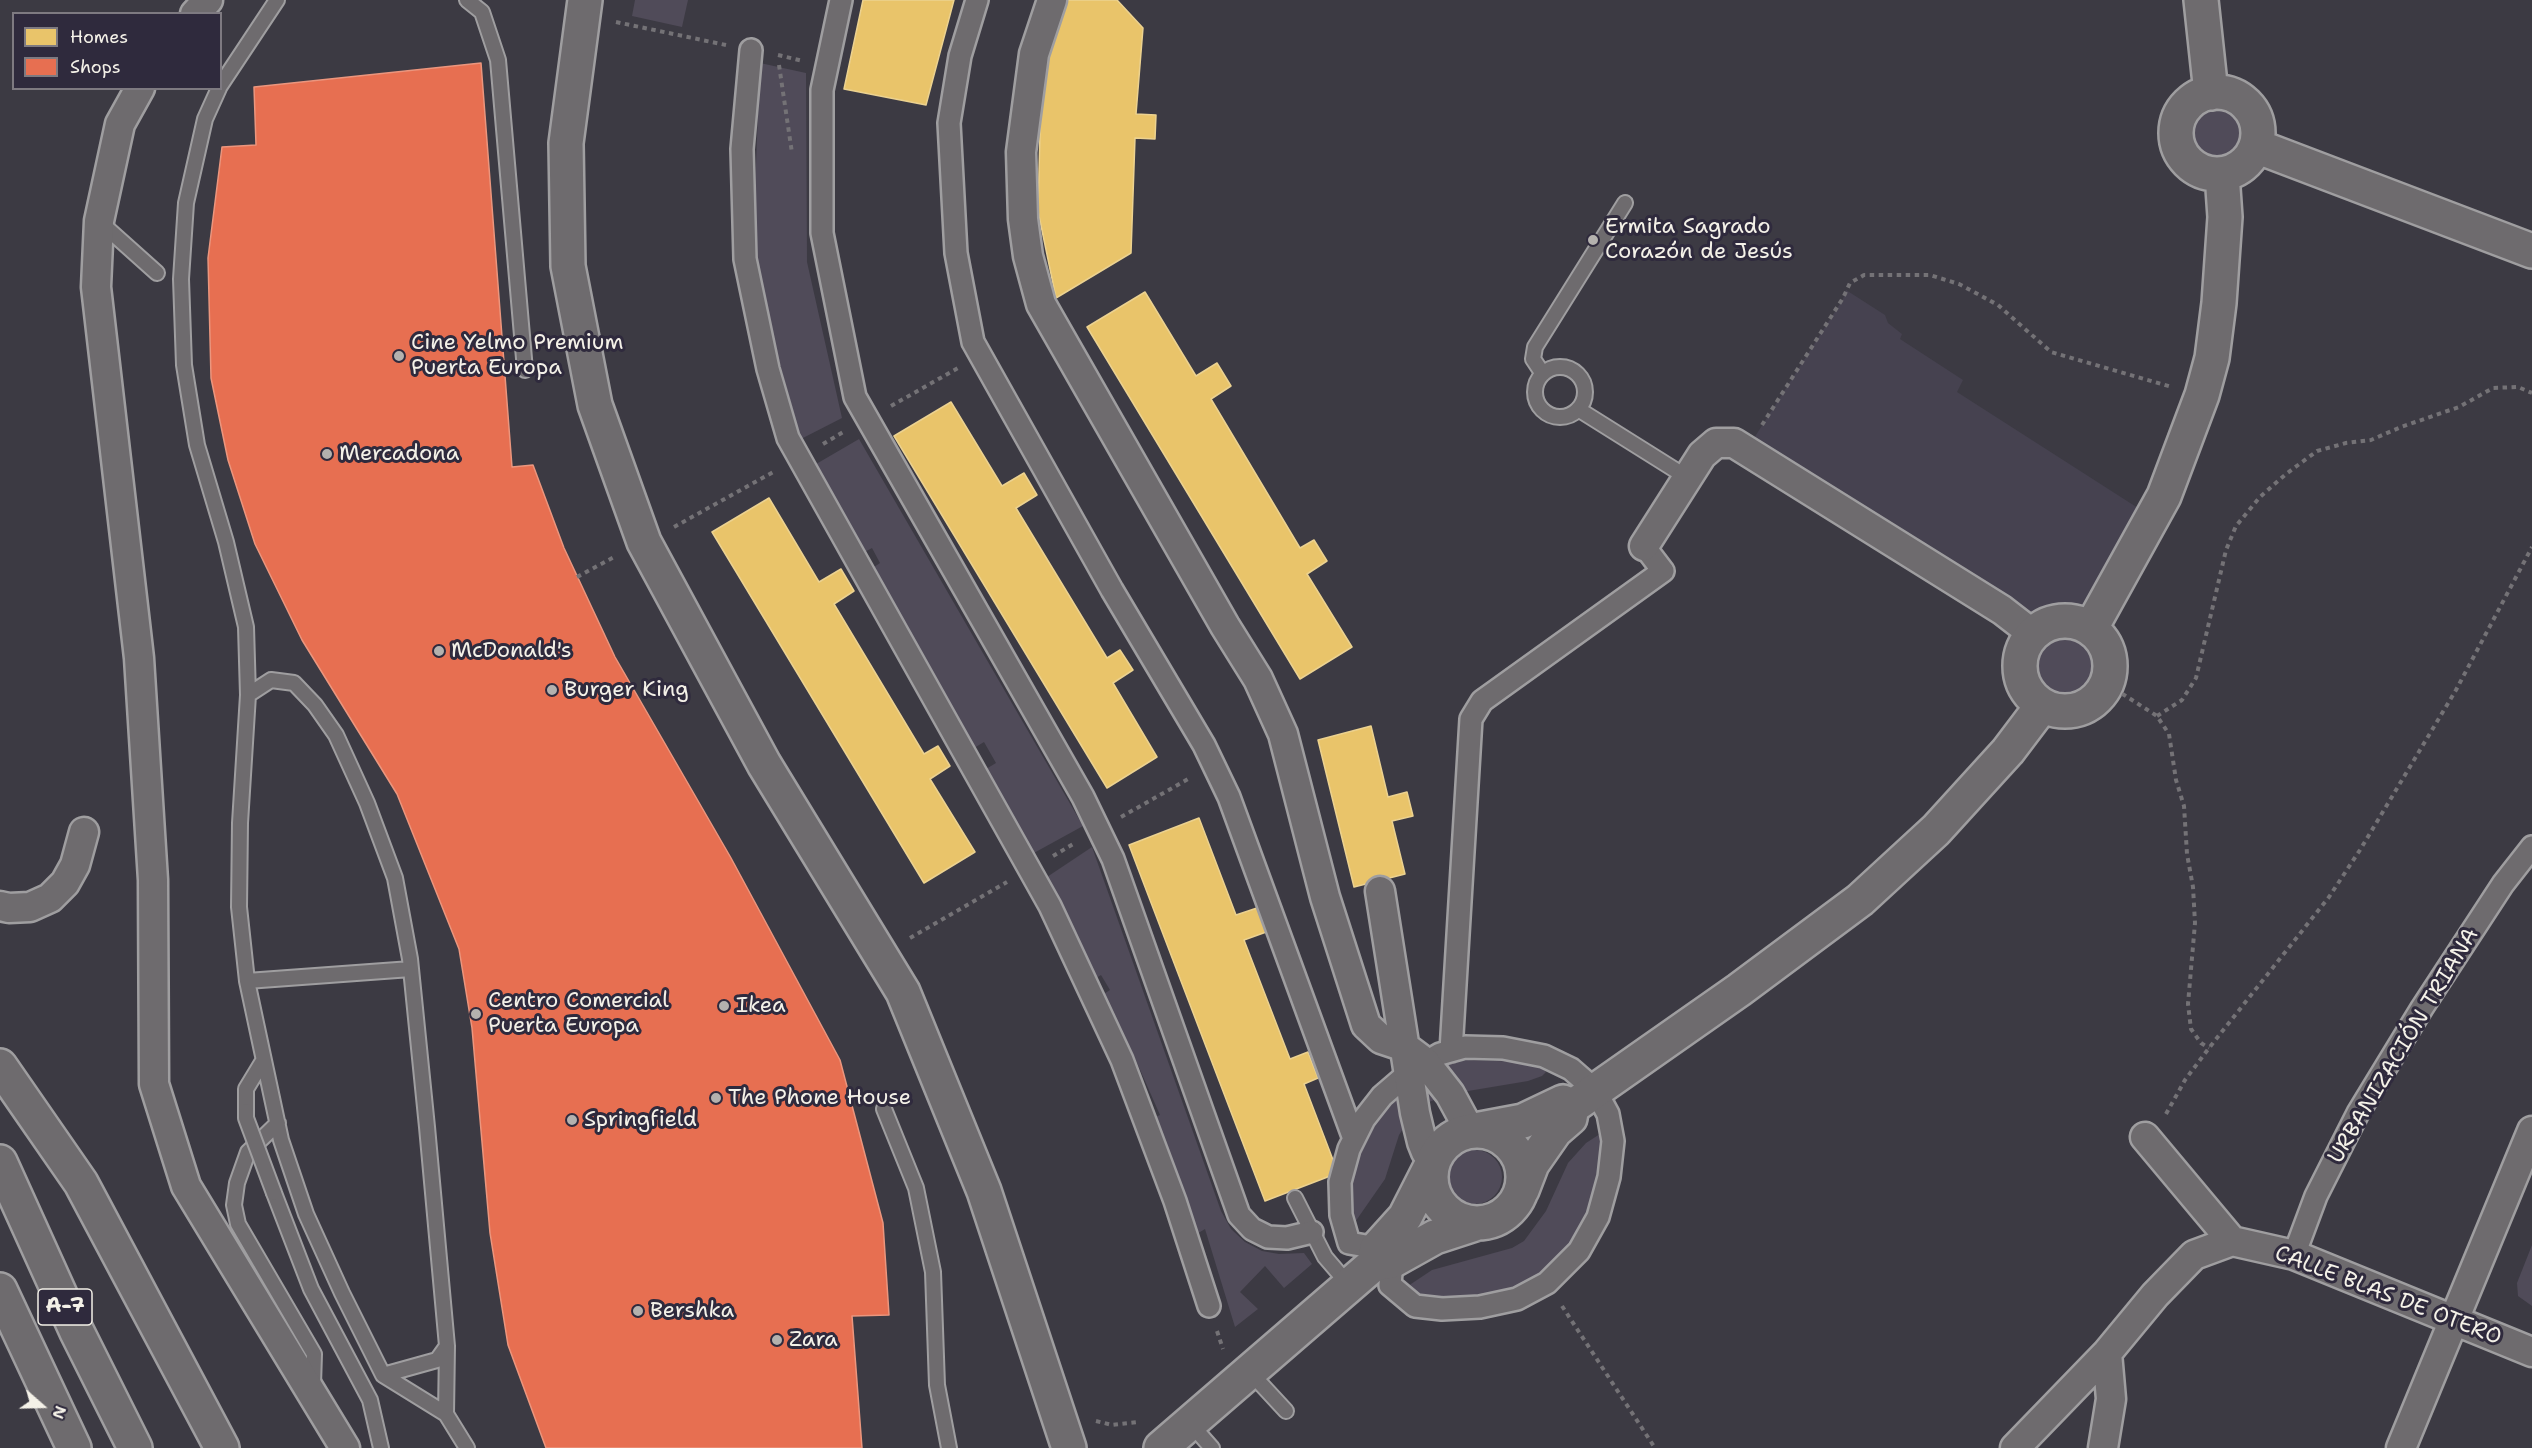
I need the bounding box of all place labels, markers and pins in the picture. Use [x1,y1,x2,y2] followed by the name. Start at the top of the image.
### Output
[1605,214,1793,266] place label: Ermita Sagrado Corazón de Jesús
[1586,233,1600,247] marker: Ermita Sagrado Corazón de Jesús
[411,330,623,382] place label: Cine Yelmo Premium Puerta Europa
[392,349,406,363] marker: Cine Yelmo Premium Puerta Europa
[339,441,459,467] place label: Mercadona
[320,447,334,461] marker: Mercadona
[451,638,572,664] place label: McDonald's
[432,644,446,658] marker: McDonald's
[564,677,689,703] place label: Burger King
[545,683,559,697] marker: Burger King
[488,988,669,1040] place label: Centro Comercial Puerta Europa
[736,993,786,1019] place label: Ikea
[717,999,731,1013] marker: Ikea
[469,1007,483,1021] marker: Centro Comercial Puerta Europa
[728,1085,911,1111] place label: The Phone House
[709,1091,723,1105] marker: The Phone House
[584,1107,697,1133] place label: Springfield
[565,1113,579,1127] marker: Springfield
[650,1298,734,1324] place label: Bershka
[631,1304,645,1318] marker: Bershka
[789,1327,838,1353] place label: Zara
[770,1333,784,1347] marker: Zara

